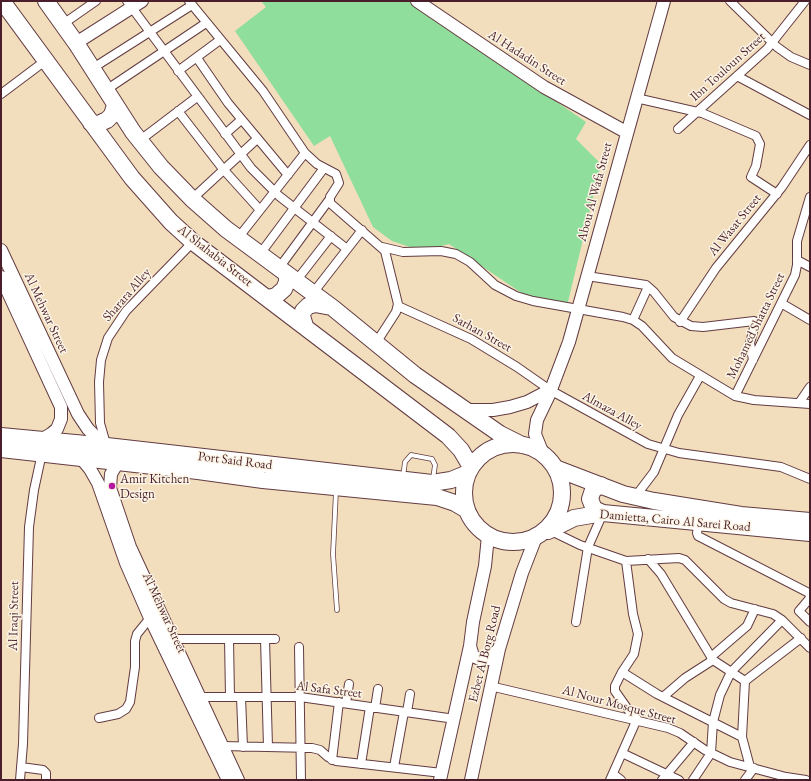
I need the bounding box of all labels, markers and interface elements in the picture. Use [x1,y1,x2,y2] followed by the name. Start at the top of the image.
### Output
[485,27,569,89] street label: Al Hadadin Street
[687,29,769,105] street label: Ibn Touloun Street
[574,141,616,243] street label: Abou Al Wafa Street
[705,191,765,259] street label: Al Wasat Street
[174,222,256,290] street label: Al Shahabia Street
[100,265,154,325] street label: Sharara Alley
[21,270,71,356] street label: Al Mehwar Street
[724,270,788,382] street label: Mohamed Shatta Street
[450,310,514,356] street label: Sarhan Street
[579,388,645,434] street label: Almaza Alley
[197,449,273,473] street label: Port Said Road
[120,471,189,502] place label: Amir Kitchen Design
[107,481,117,491] marker: Amir Kitchen Design
[599,507,751,535] street label: Damietta, Cairo Al Sarei Road
[139,570,189,656] street label: Al Mehwar Street
[6,581,22,651] street label: Al Iraqi Street
[465,604,505,704] street label: Ezbet Al Borg Road
[295,678,363,702] street label: Al Safa Street
[560,682,678,728] street label: Al Nour Mosque Street

